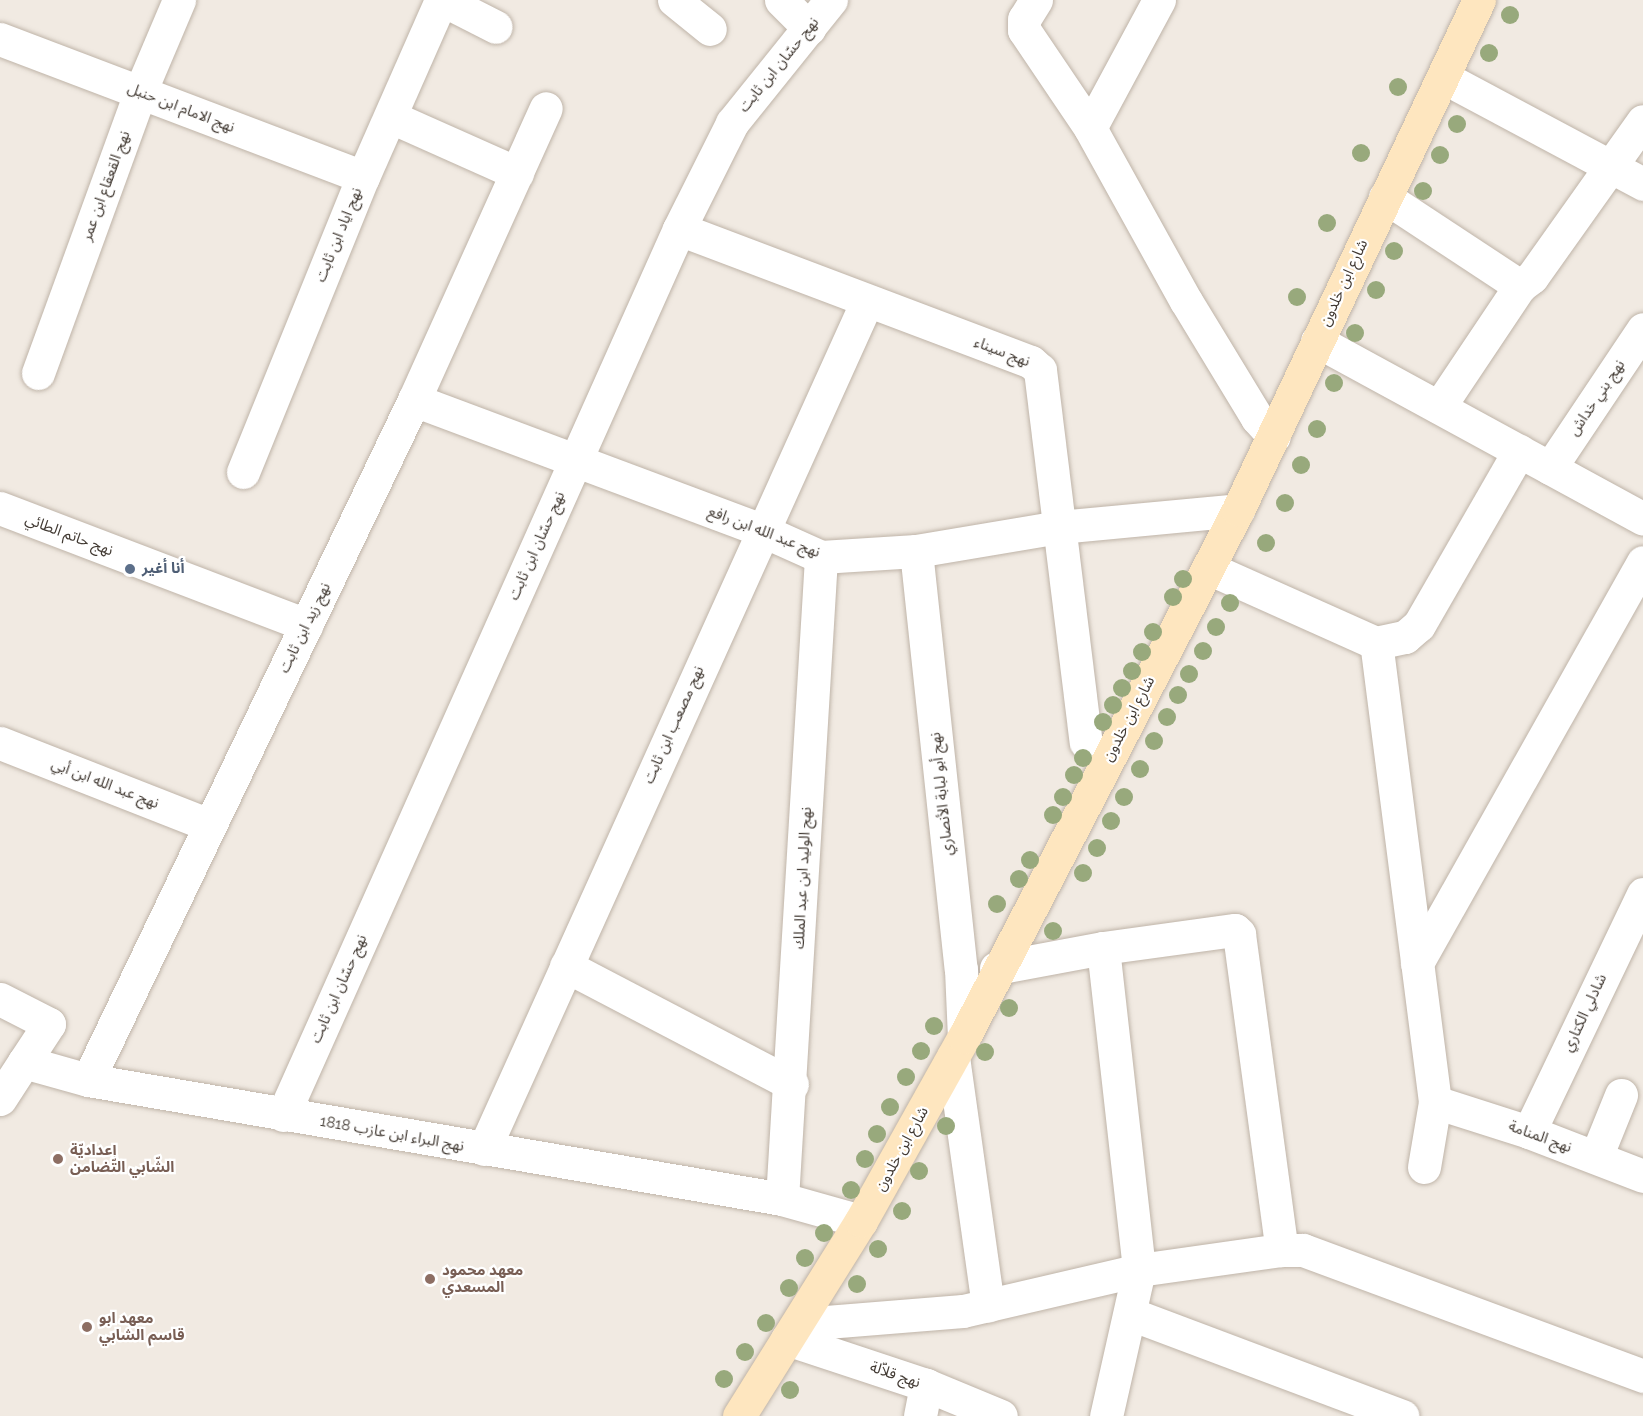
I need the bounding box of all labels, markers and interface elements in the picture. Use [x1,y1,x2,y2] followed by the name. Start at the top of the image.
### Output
[735,14,823,116] street label: نهج حسّان ابن ثابت
[125,79,237,137] street label: نهج الامام ابن حنبل
[78,129,134,243] street label: نهج القعقاع ابن عمر
[312,185,366,285] street label: نهج اياد ابن ثابت
[1316,237,1372,329] street label: شارع ابن خلدون
[972,333,1032,371] street label: نهج سيناء
[1565,357,1629,439] street label: نهج بني خداش
[505,489,569,603] street label: نهج حسّان ابن ثابت
[705,502,823,562] street label: نهج عبد الله ابن رافع
[23,510,115,560] street label: نهج حاتم الطائي
[142,560,184,578] place label: أنا أغير
[123,562,137,576] marker: أنا أغير
[275,580,335,676] street label: نهج زيد ابن ثابت
[640,663,708,787] street label: نهج مصعب ابن ثابت
[1099,673,1159,765] street label: شارع ابن خلدون
[927,731,957,857] street label: نهج أبو لبابة الأنصاري
[49,755,161,813] street label: نهج عبد الله ابن أبي
[790,806,816,950] street label: نهج الوليد ابن عبد الملك
[307,932,371,1046] street label: نهج حسّان ابن ثابت
[1559,971,1611,1055] street label: شادلي الكتاري
[871,1104,933,1194] street label: شارع ابن خلدون
[319,1112,465,1156] street label: نهج البراء ابن عازب 1818
[1506,1117,1574,1157] street label: نهج المنامة
[70,1141,174,1176] place label: إعداديّة الشّابي التّضامن
[51,1152,65,1166] marker: إعداديّة الشّابي التّضامن
[442,1261,523,1296] place label: معهد محمود المسعدي
[423,1272,437,1286] marker: معهد محمود المسعدي
[99,1309,184,1344] place label: معهد ابو قاسم الشابي
[80,1320,94,1334] marker: معهد ابو قاسم الشابي
[867,1358,923,1392] street label: نهج قلاّلة

